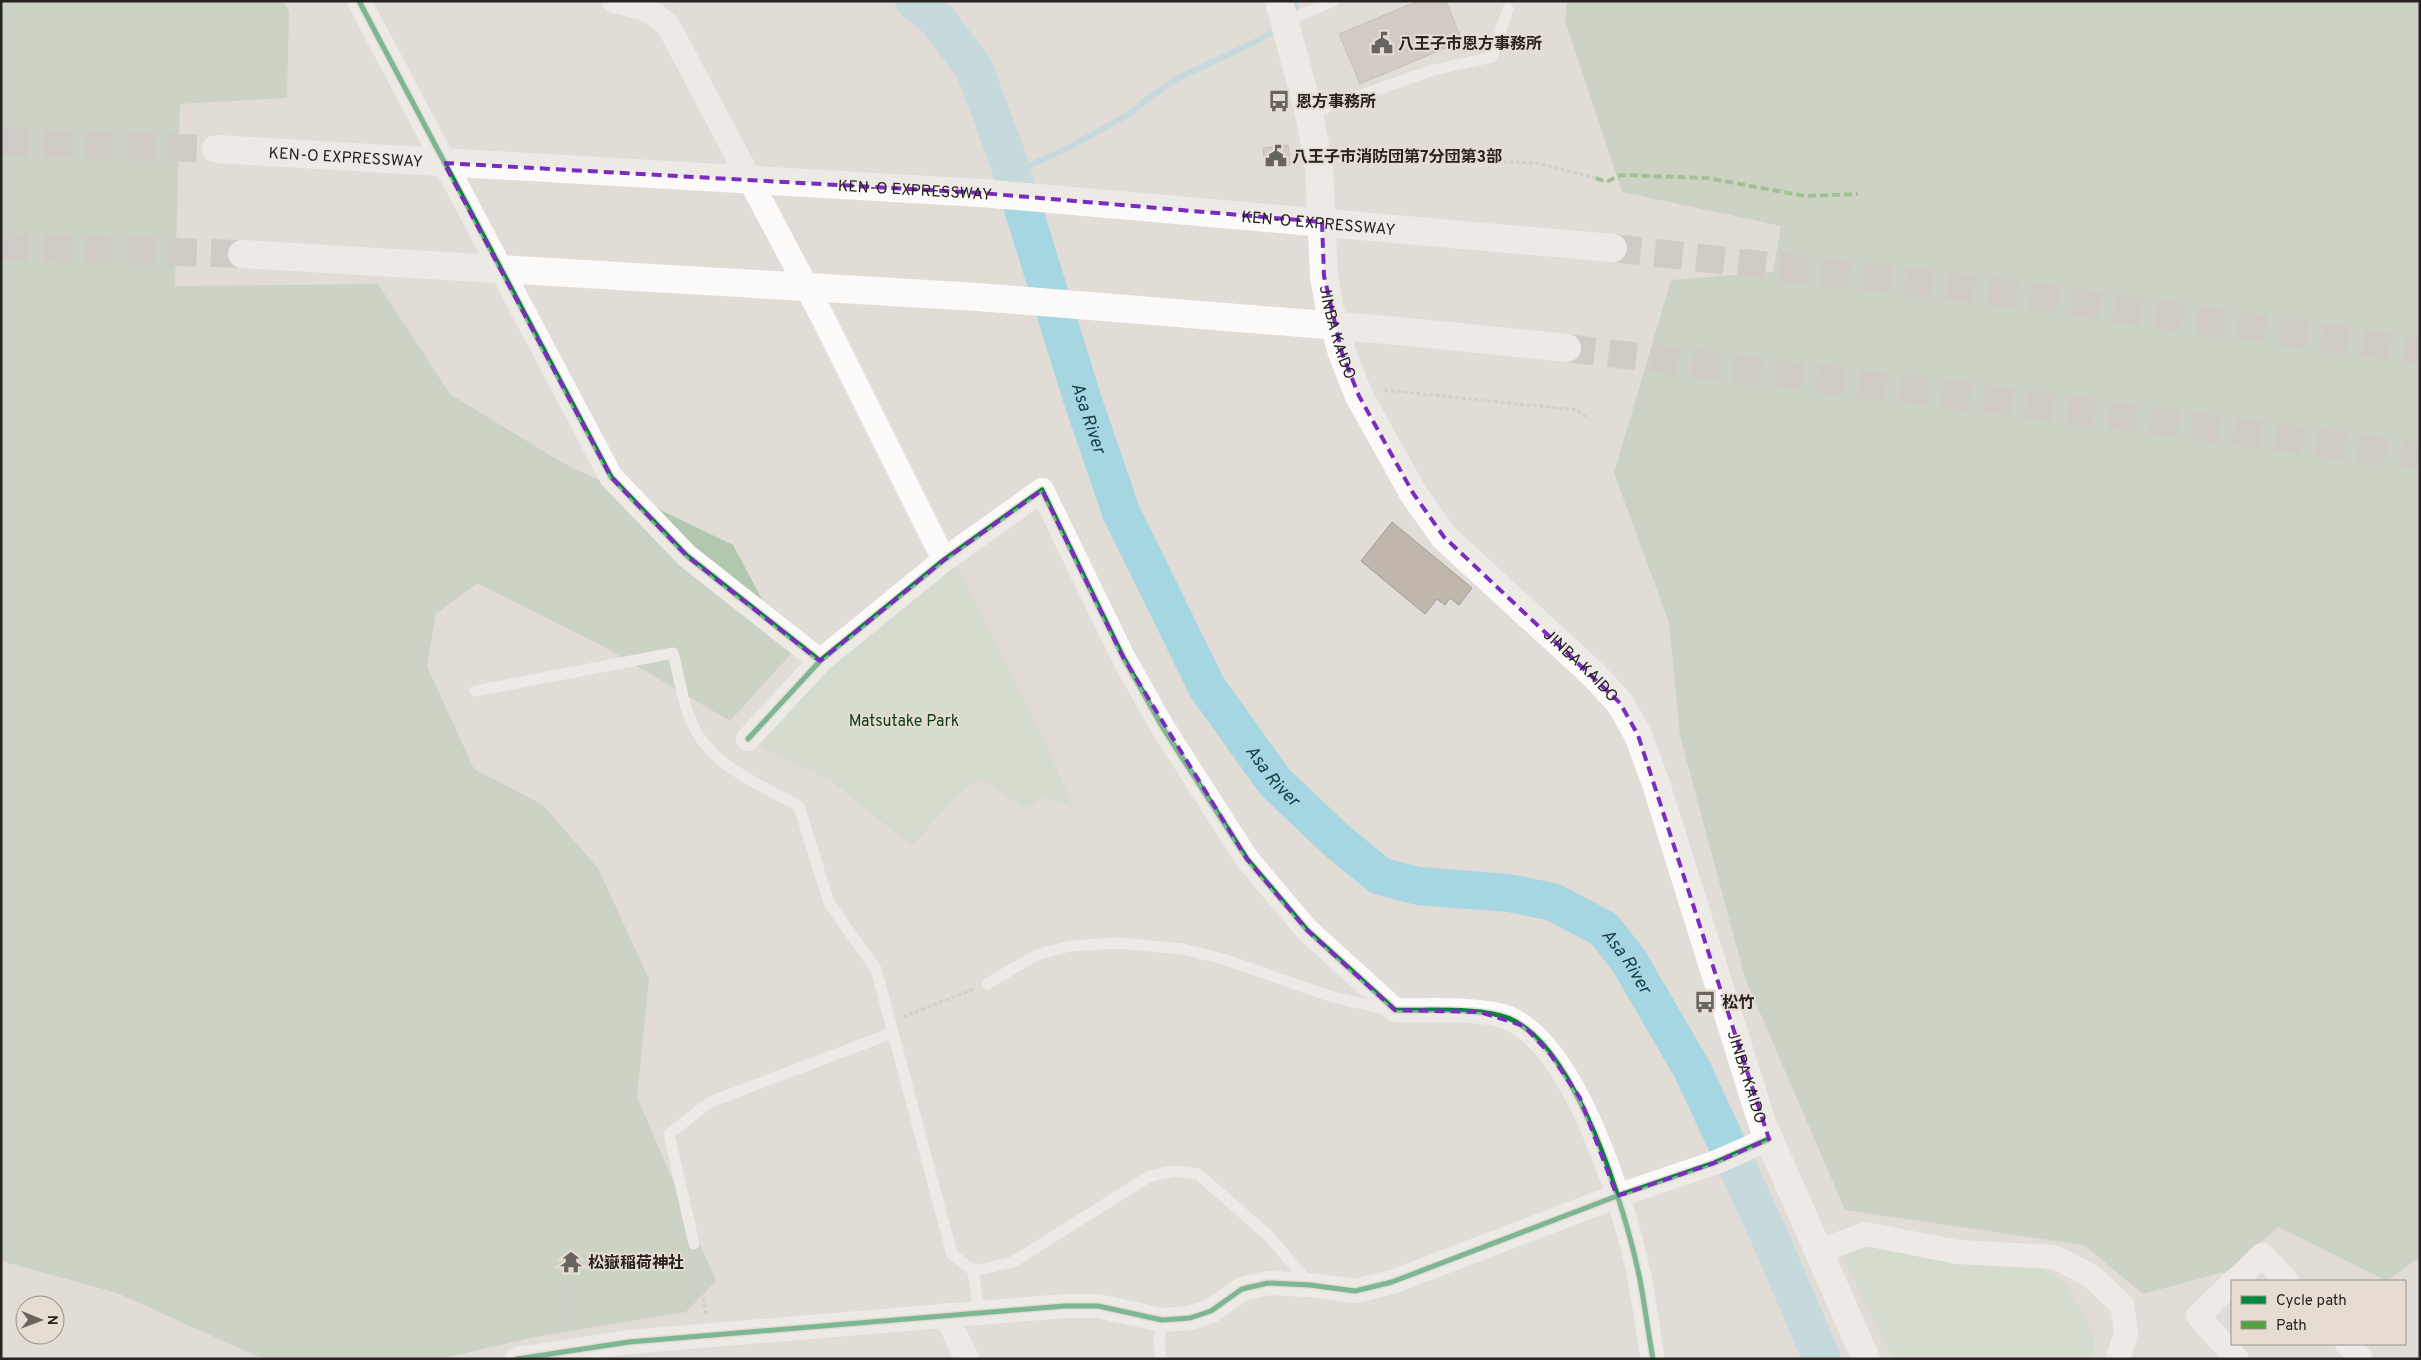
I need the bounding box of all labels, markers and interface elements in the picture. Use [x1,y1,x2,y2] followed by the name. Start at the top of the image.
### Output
[1369,30,1395,56] public building icon: 八王子市恩方事務所
[1398,35,1542,55] place label: 八王子市恩方事務所
[1266,88,1292,114] bus stop icon: 恩方事務所
[1296,93,1376,113] place label: 恩方事務所
[1263,143,1289,169] public building icon: 八王子市消防団第7分団第3部
[268,144,423,173] street label: KEN-O EXPRESSWAY
[1292,148,1502,168] place label: 八王子市消防団第7分団第3部
[837,177,993,206] street label: KEN-O EXPRESSWAY
[1240,208,1396,241] street label: KEN-O EXPRESSWAY
[1314,284,1359,383] street label: JINBA KAIDO
[1065,380,1111,459] water label: Asa River
[1539,626,1622,707] street label: JINBA KAIDO
[849,712,959,732] park label: Matsutake Park
[1239,741,1306,814] water label: Asa River
[1595,925,1657,1000] water label: Asa River
[1692,989,1718,1015] bus stop icon: 松竹
[1722,994,1754,1014] place label: 松竹
[1722,1028,1770,1127] street label: JINBA KAIDO
[558,1249,584,1275] temple icon: 松嶽稲荷神社
[588,1253,684,1274] place label: 松嶽稲荷神社
[2231,1280,2406,1345] legend
[2276,1292,2347,1311] text: Cycle path
[15,1295,65,1345] north arrow
[43,1315,60,1325] text: N
[2276,1317,2307,1336] text: Path

